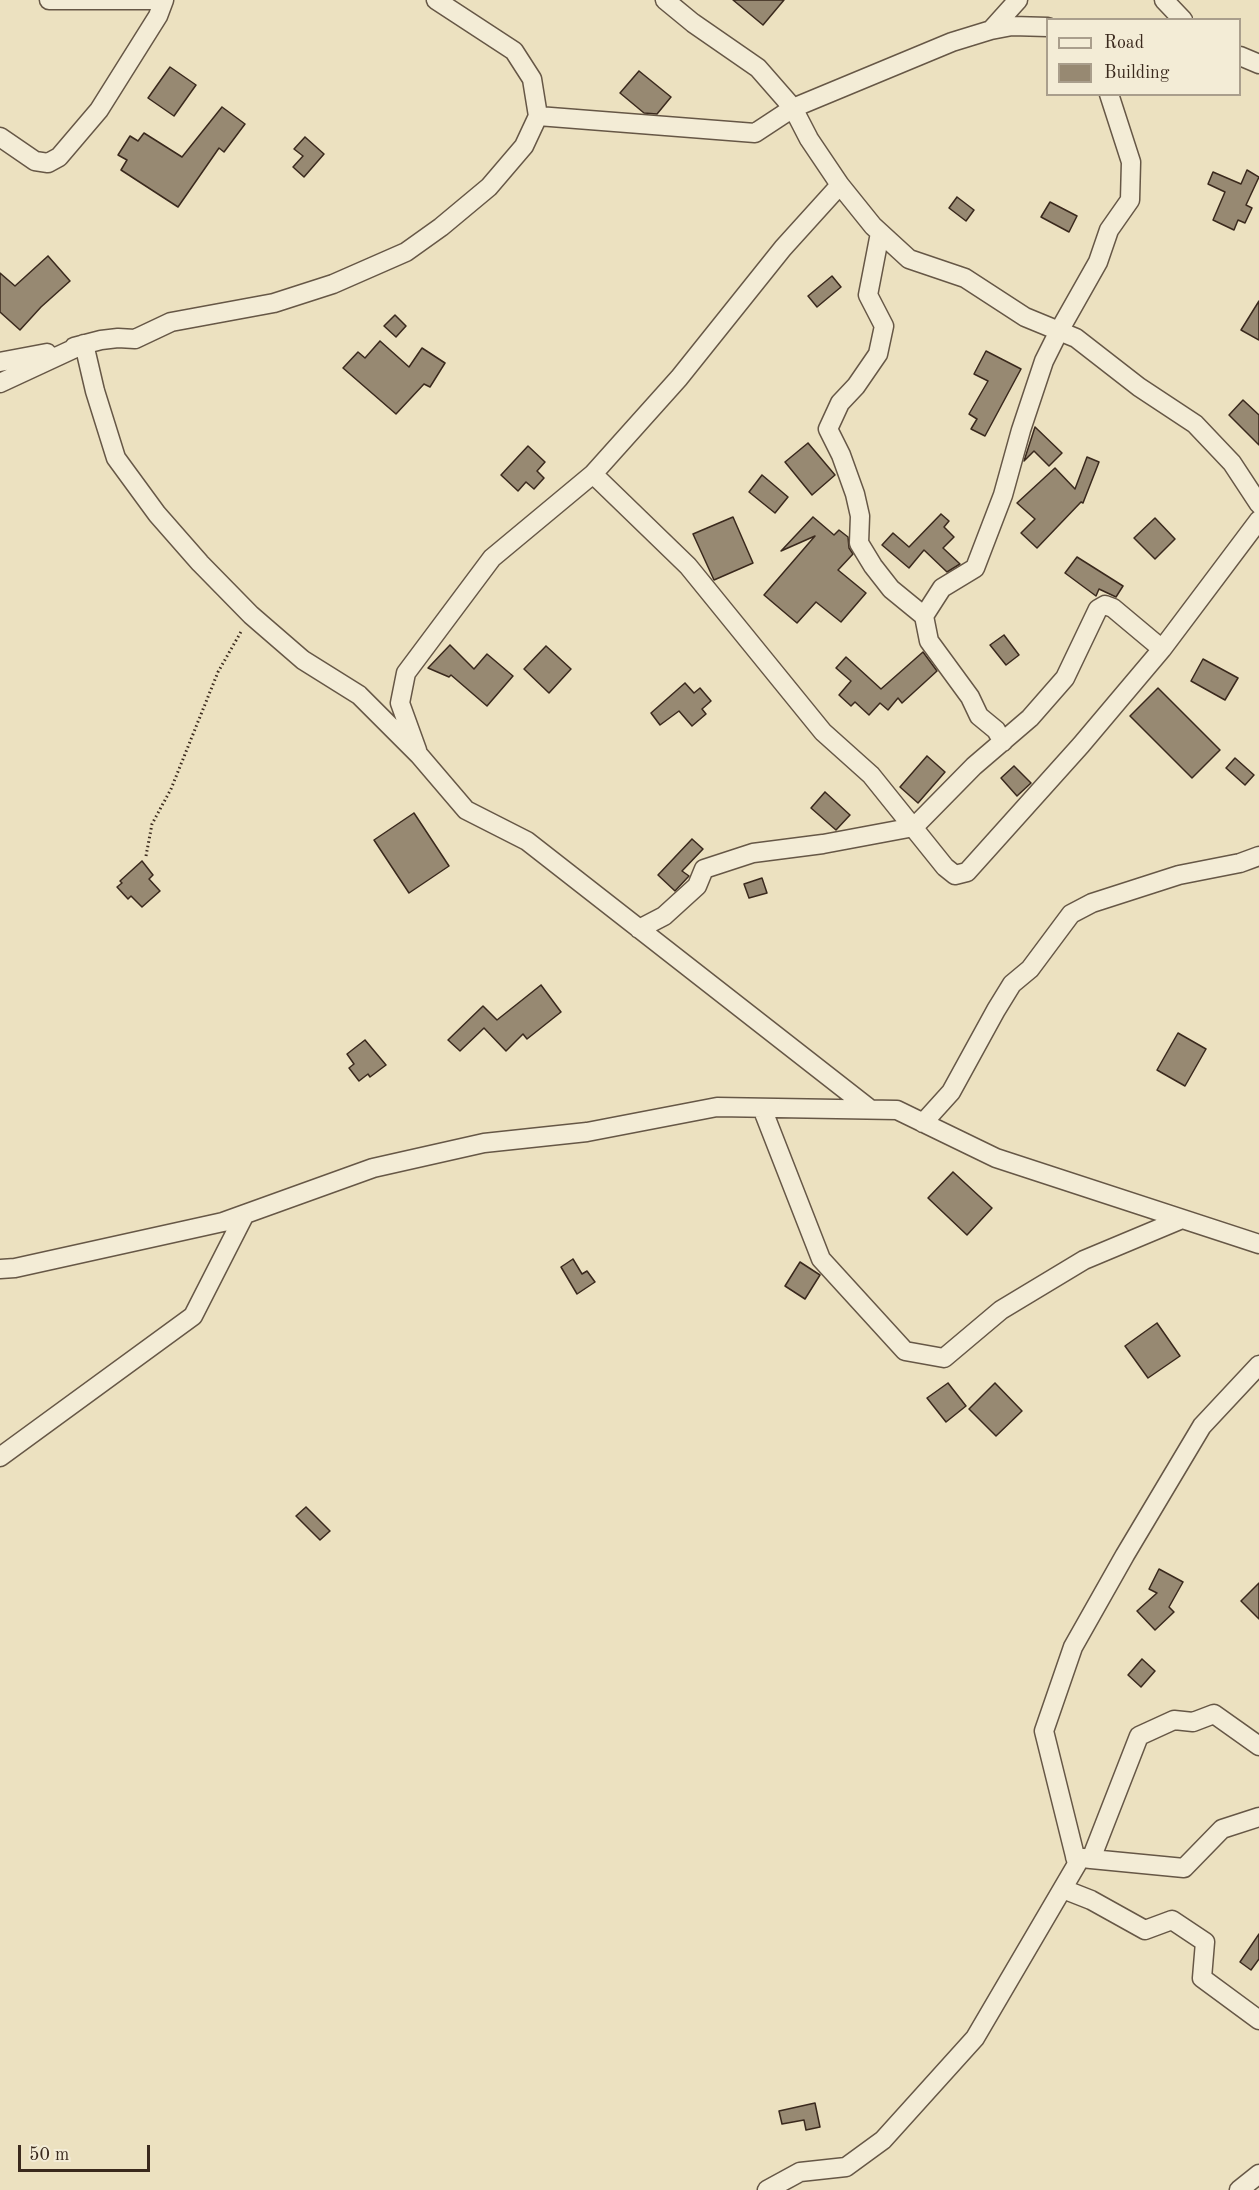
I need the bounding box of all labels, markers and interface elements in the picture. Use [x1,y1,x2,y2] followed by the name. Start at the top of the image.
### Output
[1046,18,1241,96] legend
[1104,34,1144,52] text: Road
[1104,64,1169,82] text: Building
[21,2133,153,2171] scale bar
[29,2146,69,2164] text: 50 m

